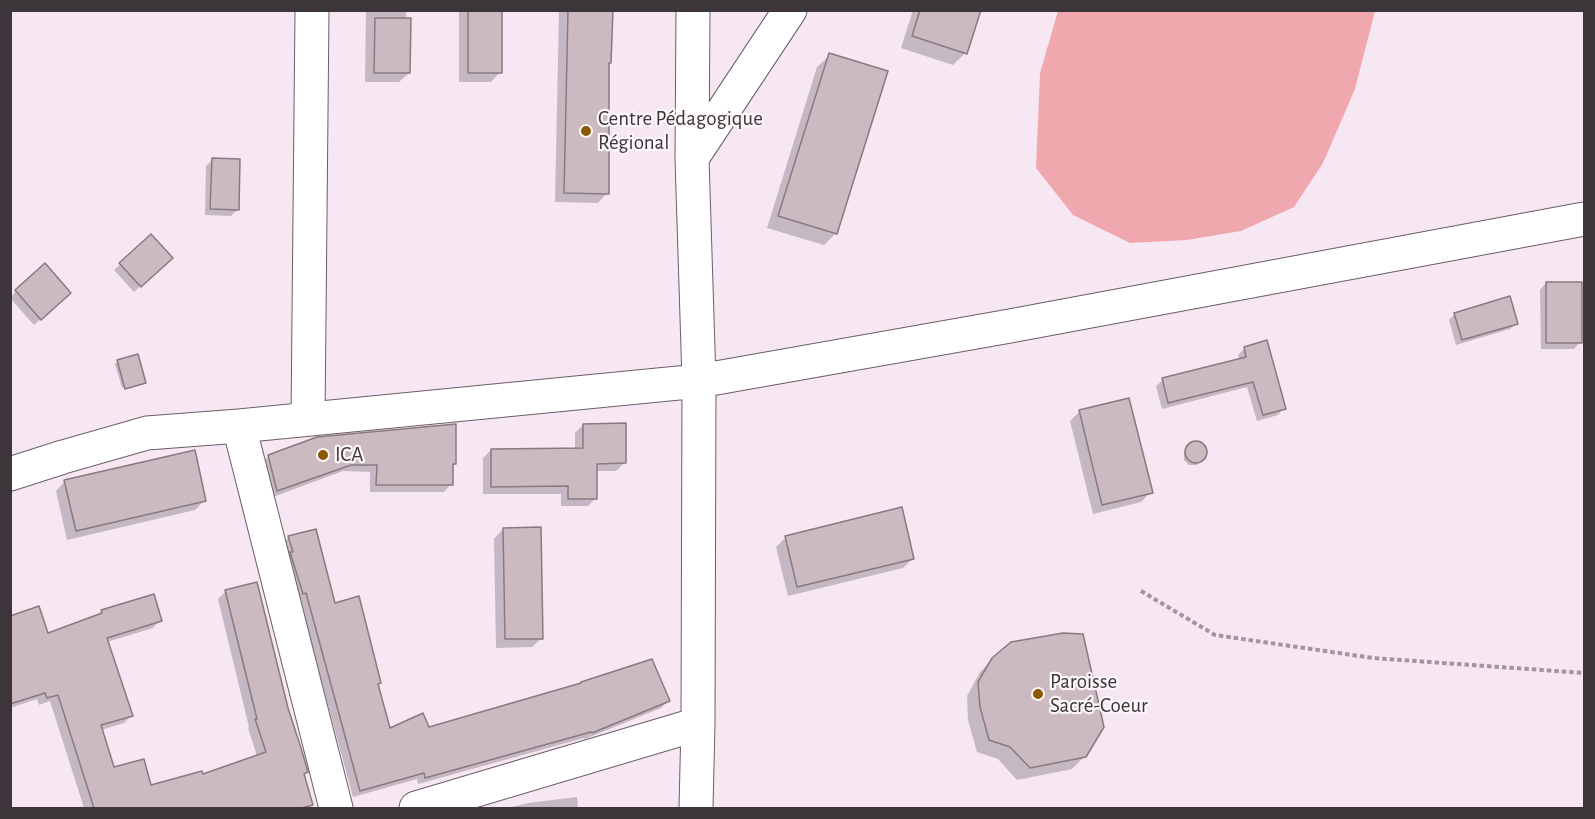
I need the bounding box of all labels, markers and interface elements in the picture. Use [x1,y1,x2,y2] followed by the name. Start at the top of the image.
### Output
[598,106,763,156] place label: Centre Pédagogique Régional
[579,124,593,138] marker: Centre Pédagogique Régional
[335,442,363,468] place label: ICA
[316,448,330,462] marker: ICA
[1050,669,1148,719] place label: Paroisse Sacré-Coeur
[1031,687,1045,701] marker: Paroisse Sacré-Coeur

